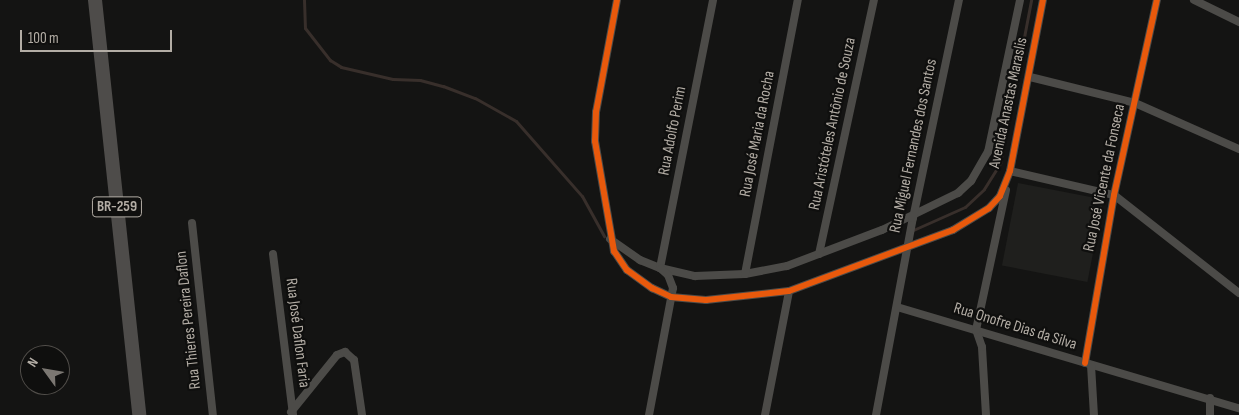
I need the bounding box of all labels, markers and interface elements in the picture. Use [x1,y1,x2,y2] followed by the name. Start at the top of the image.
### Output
[22,20,175,52] scale bar
[28,29,59,48] text: 100 m
[805,36,861,212] street label: Rua Aristóteles Antônio de Souza
[986,36,1032,170] street label: Avenida Anastas Maraslis
[886,57,942,235] street label: Rua Miguel Fernandes dos Santos
[736,69,780,199] street label: Rua José Maria da Rocha
[655,85,691,177] street label: Rua Adolfo Perim
[1080,103,1130,253] street label: Rua José Vicente da Fonseca
[91,194,143,220] road number: BR-259
[172,250,206,390] street label: Rua Thieres Pereira Daflon
[281,277,313,389] street label: Rua José Daflon Faria
[951,299,1079,355] street label: Rua Onofre Dias da Silva
[20,345,70,395] north arrow
[24,355,42,370] text: N

